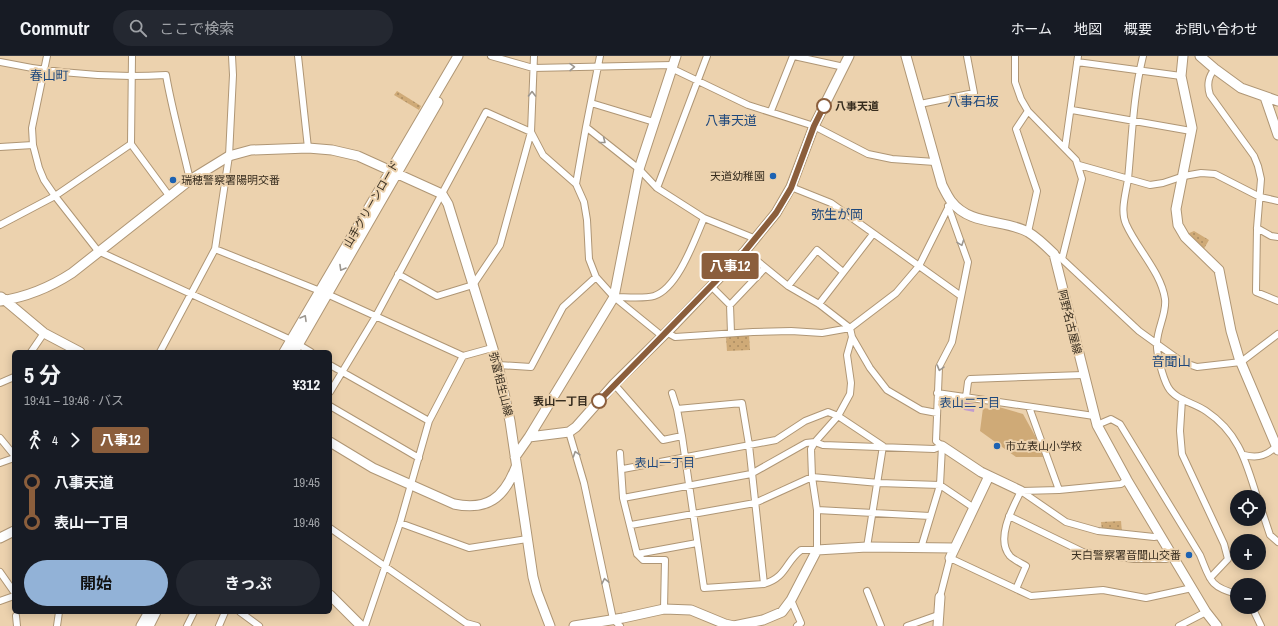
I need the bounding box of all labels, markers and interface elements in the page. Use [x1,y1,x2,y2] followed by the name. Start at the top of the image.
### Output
[113,10,393,46] search box
[20,15,89,41] text: Commutr
[127,17,149,39] icon: search
[159,18,234,39] text: ここで検索
[1010,20,1052,38] text: ホーム
[1074,20,1102,38] text: 地図
[1124,20,1152,38] text: 概要
[1174,20,1258,38] text: お問い合わせ
[569,63,575,71] one-way arrow
[29,67,69,84] district label: 春山町
[528,91,536,97] one-way arrow
[947,93,999,110] district label: 八事石坂
[816,98,832,114] marker: 八事天道
[835,99,879,113] place label: 八事天道
[705,112,757,129] district label: 八事天道
[598,136,605,143] one-way arrow
[340,158,402,250] street label: 山手グリーンロード
[710,169,765,183] place label: 天道幼稚園
[768,171,778,181] marker: 天道幼稚園
[181,173,280,187] place label: 瑞穂警察署陽明交番
[168,175,178,185] marker: 瑞穂警察署陽明交番
[811,206,863,223] district label: 弥生が岡
[957,239,965,246] one-way arrow
[702,253,758,279] line badge: 八事12
[710,257,750,275] text: 八事12
[339,264,346,271] one-way arrow
[1055,288,1085,356] street label: 阿野名古屋線
[299,315,306,322] one-way arrow
[486,350,516,418] street label: 弥富相生山線
[1151,353,1191,370] district label: 音聞山
[24,360,61,390] text: 5 分
[937,364,945,371] one-way arrow
[293,374,320,395] text: ¥312
[24,392,124,409] text: 19:41 – 19:46 · バス
[591,393,607,409] marker: 表山一丁目
[533,394,588,408] place label: 表山一丁目
[939,395,1000,411] district label: 表山二丁目
[24,429,46,451] icon: walk
[64,429,86,451] icon: forward
[100,431,141,449] text: 八事12
[52,432,58,449] text: 4
[1005,439,1082,453] place label: 市立表山小学校
[992,441,1002,451] marker: 市立表山小学校
[572,451,581,458] one-way arrow
[634,455,695,471] district label: 表山一丁目
[54,472,114,493] text: 八事天道
[293,474,320,491] text: 19:45
[1230,490,1266,614] map controls
[1230,490,1266,526] button: locate
[54,512,129,533] text: 表山一丁目
[293,514,320,531] text: 19:46
[1230,534,1266,570] button: +
[1071,548,1181,562] place label: 天白警察署音聞山交番
[1184,550,1194,560] marker: 天白警察署音聞山交番
[24,560,168,606] button: 開始
[176,560,320,606] button: きっぷ
[601,578,609,584] one-way arrow
[1230,578,1266,614] button: −

